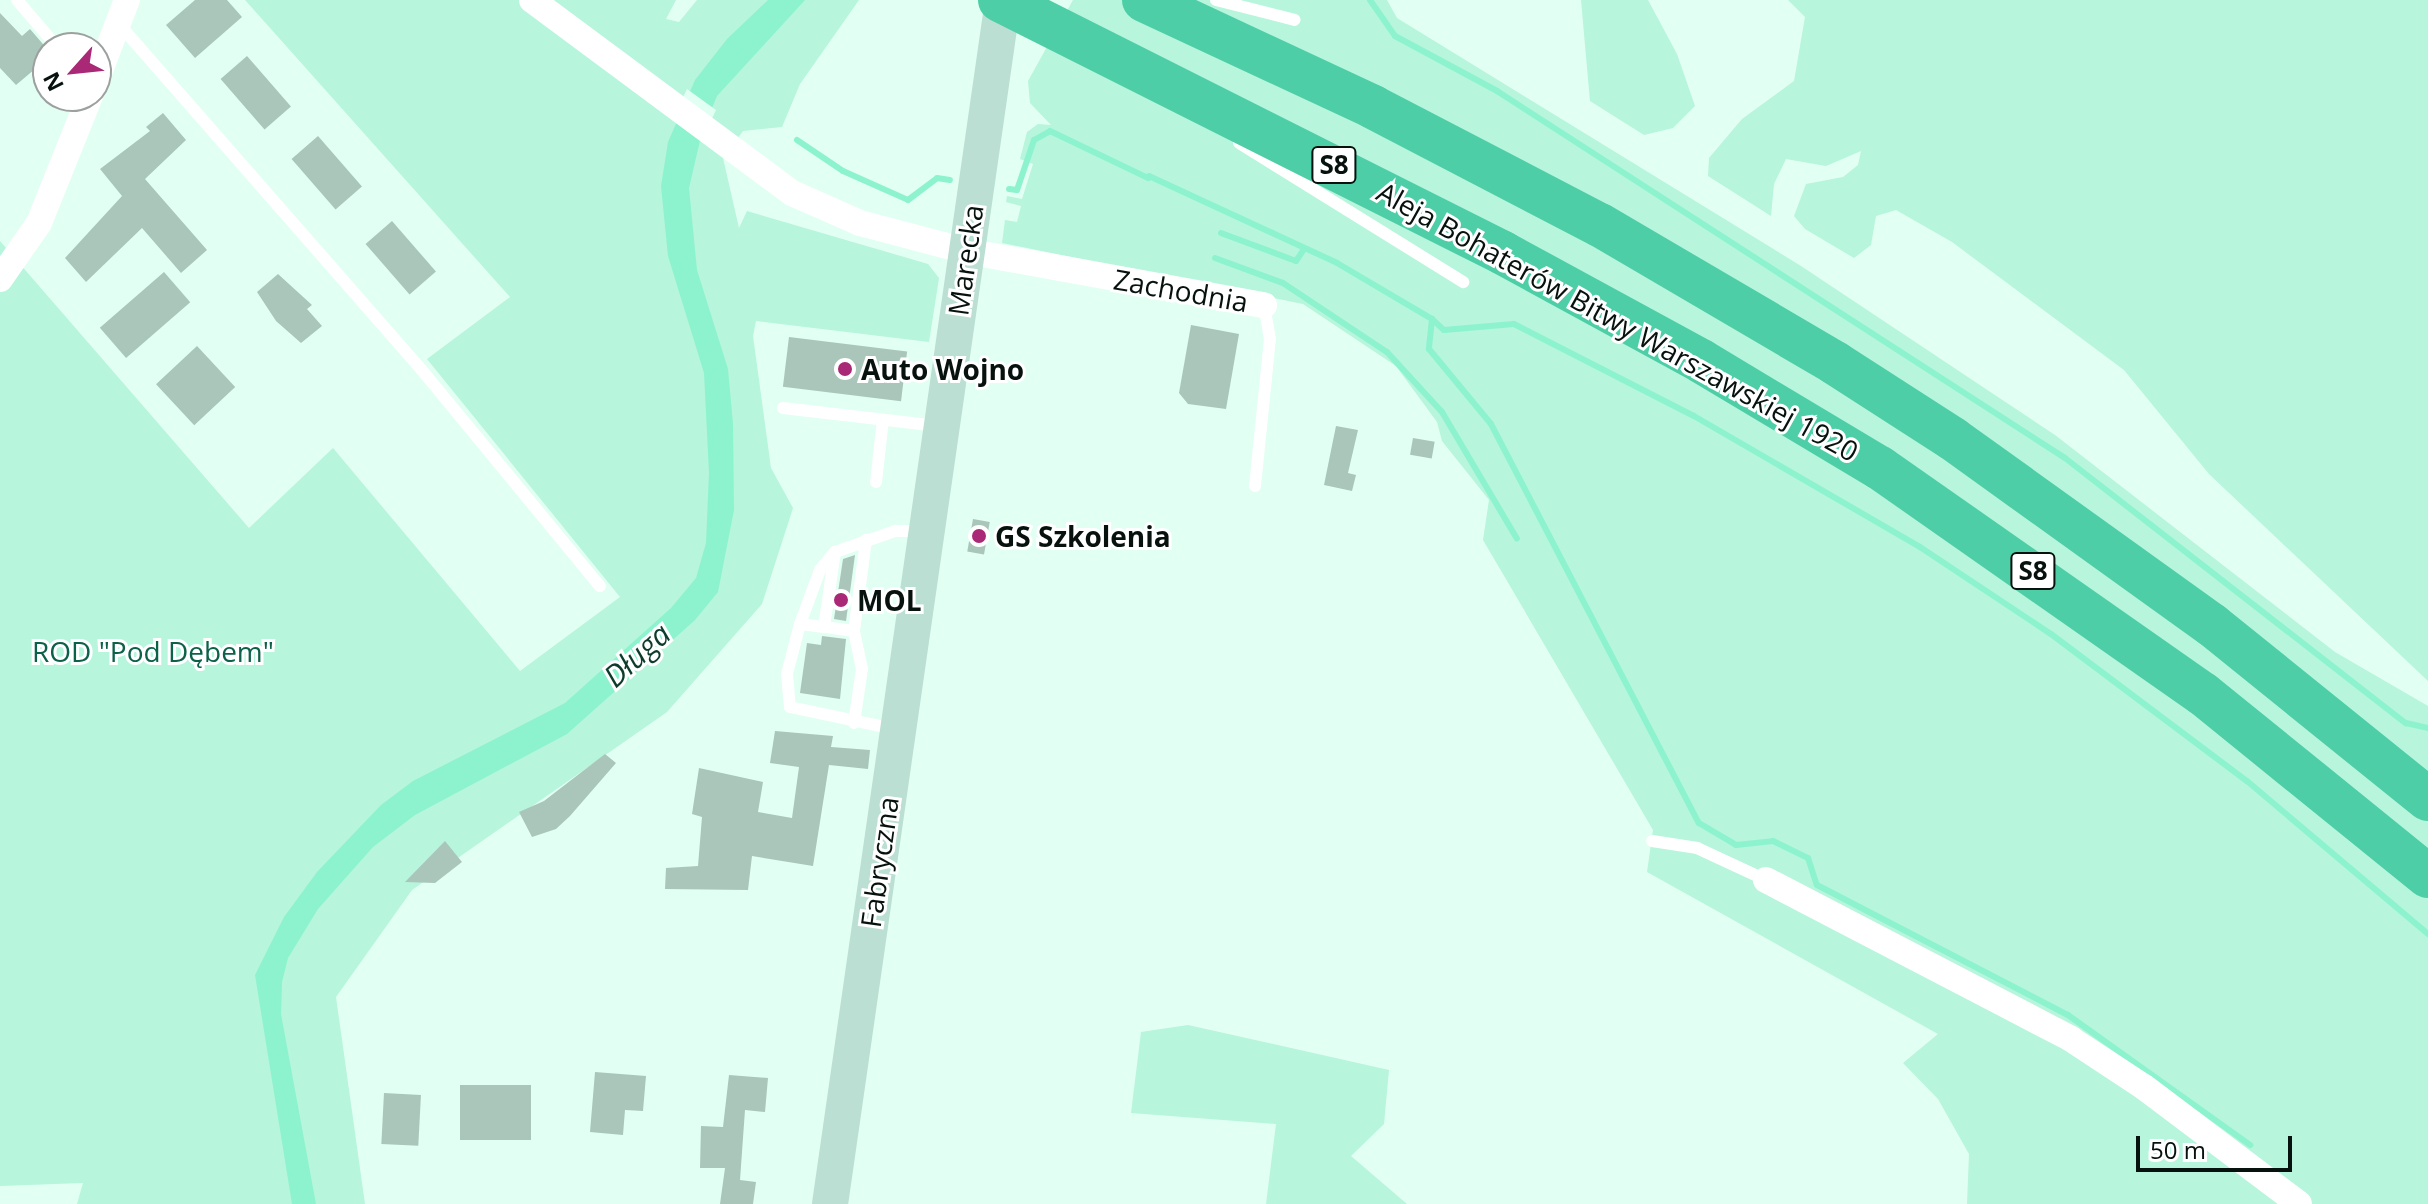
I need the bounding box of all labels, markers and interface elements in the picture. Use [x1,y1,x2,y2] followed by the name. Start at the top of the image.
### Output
[32,32,112,112] north arrow
[35,67,70,97] text: N
[1310,143,1358,187] road number: S8
[1372,174,1864,468] street label: Aleja Bohaterów Bitwy Warszawskiej 1920
[941,202,989,318] street label: Marecka
[1111,262,1251,318] street label: Zachodnia
[861,352,1024,386] place label: Auto Wojno
[836,360,854,378] marker: Auto Wojno
[995,519,1171,553] place label: GS Szkolenia
[970,527,988,545] marker: GS Szkolenia
[2009,549,2057,593] road number: S8
[857,583,922,617] place label: MOL
[832,591,850,609] marker: MOL
[596,616,678,694] water label: Długa
[32,634,274,668] park label: ROD "Pod Dębem"
[853,794,905,930] street label: Fabryczna
[2140,1120,2296,1170] scale bar
[2150,1133,2206,1166] text: 50 m

